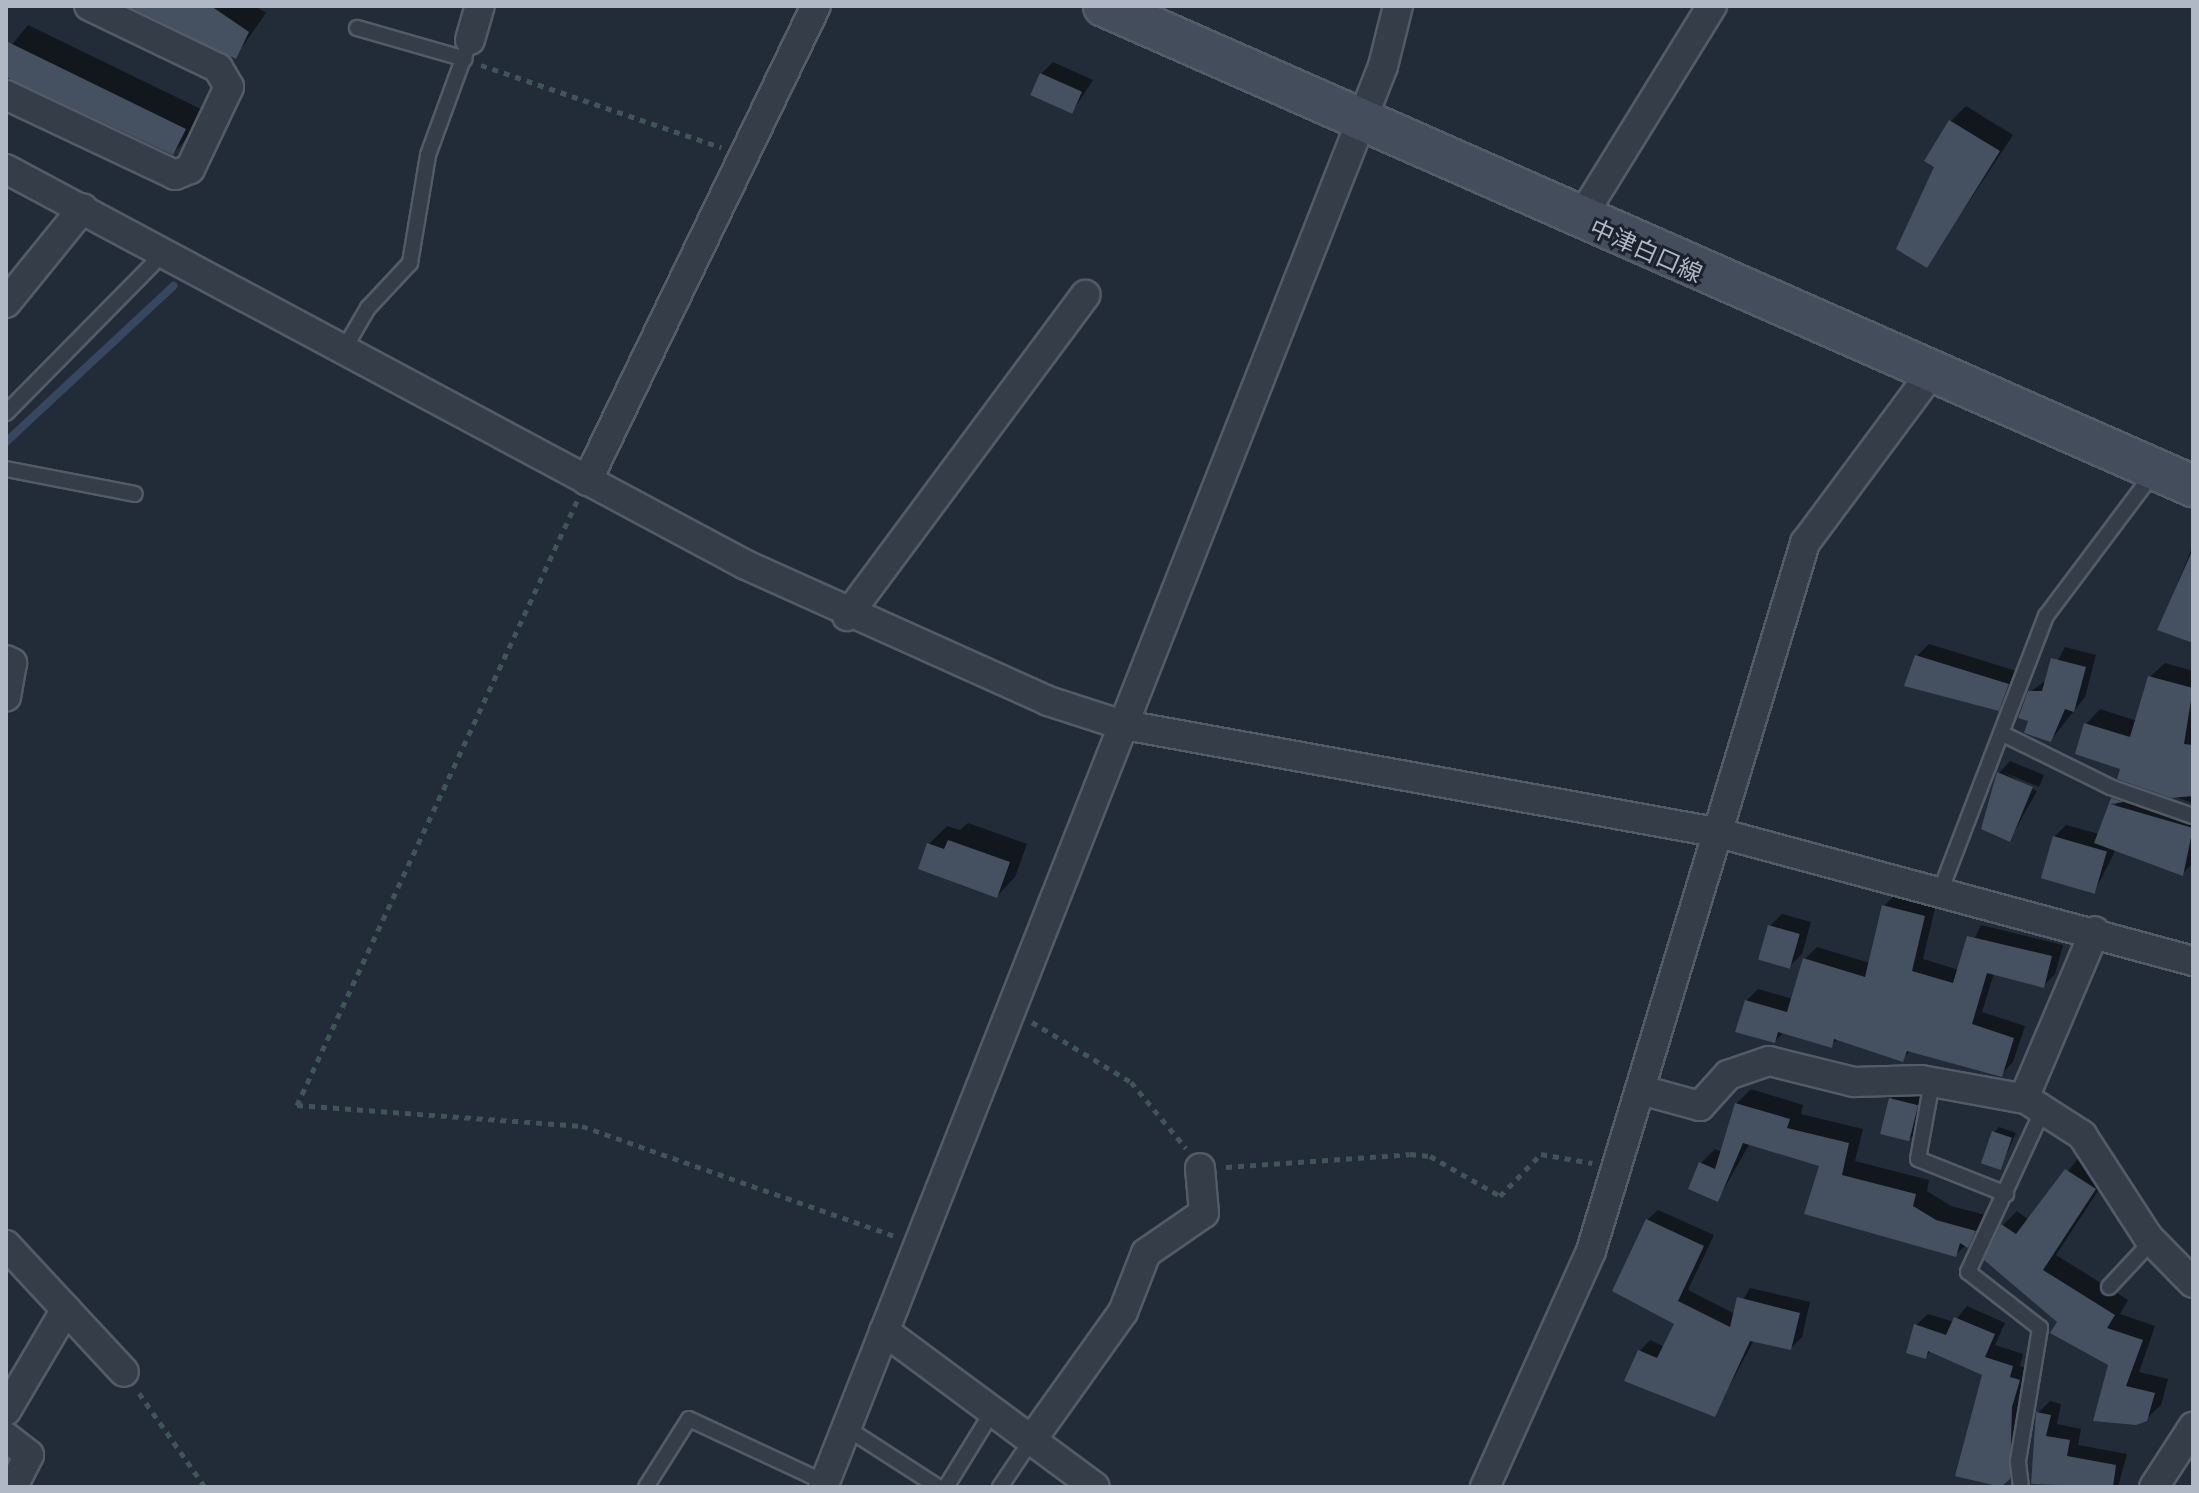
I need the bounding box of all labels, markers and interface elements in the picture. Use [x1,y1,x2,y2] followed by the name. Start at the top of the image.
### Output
[1585,213,1707,289] street label: 中津白口線

